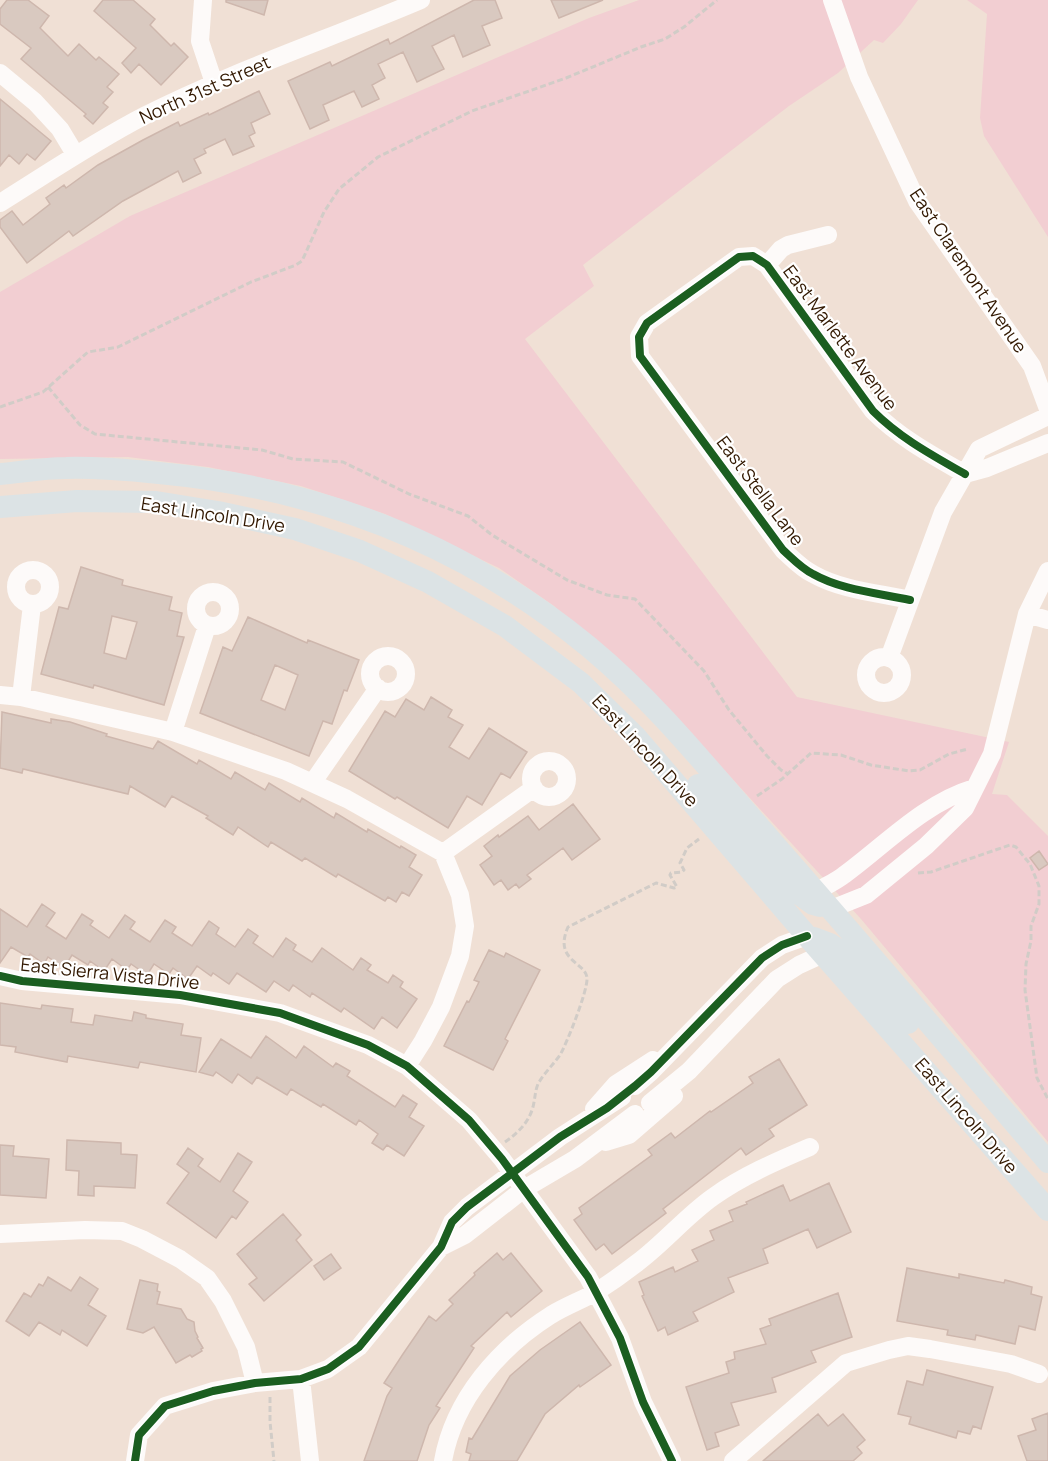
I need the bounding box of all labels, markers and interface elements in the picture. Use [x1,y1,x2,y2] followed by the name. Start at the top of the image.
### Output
[135,49,274,129] street label: North 31st Street
[905,184,1033,357] street label: East Claremont Avenue
[778,260,903,415] street label: East Marlette Avenue
[712,431,810,550] street label: East Stella Lane
[139,491,287,537] street label: East Lincoln Drive
[587,689,704,812] street label: East Lincoln Drive
[20,952,201,994] street label: East Sierra Vista Drive
[910,1053,1024,1178] street label: East Lincoln Drive

